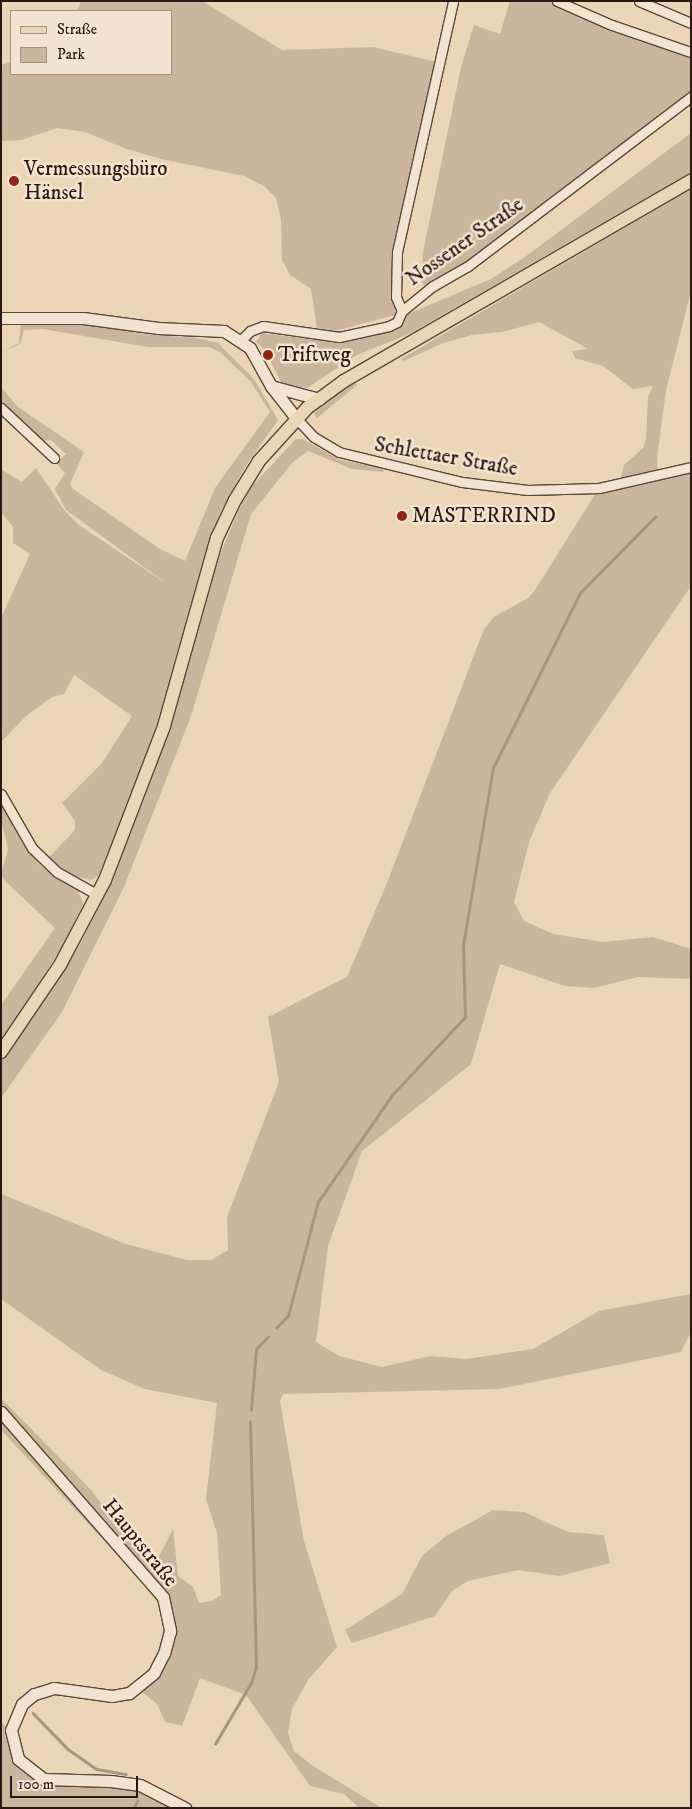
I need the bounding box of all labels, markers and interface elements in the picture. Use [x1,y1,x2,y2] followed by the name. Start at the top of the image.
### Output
[10,10,172,75] legend
[57,20,97,39] text: Straße
[57,45,85,64] text: Park
[24,156,167,206] place label: Vermessungsbüro Hänsel
[8,175,20,187] marker: Vermessungsbüro Hänsel
[401,192,529,292] street label: Nossener Straße
[278,342,351,368] place label: Triftweg
[262,349,274,361] marker: Triftweg
[372,432,520,482] street label: Schlettaer Straße
[412,503,556,529] place label: MASTERRIND
[396,510,408,522] marker: MASTERRIND
[97,1494,183,1592] street label: Hauptstraße
[12,1766,140,1798] scale bar
[18,1775,54,1794] text: 100 m

